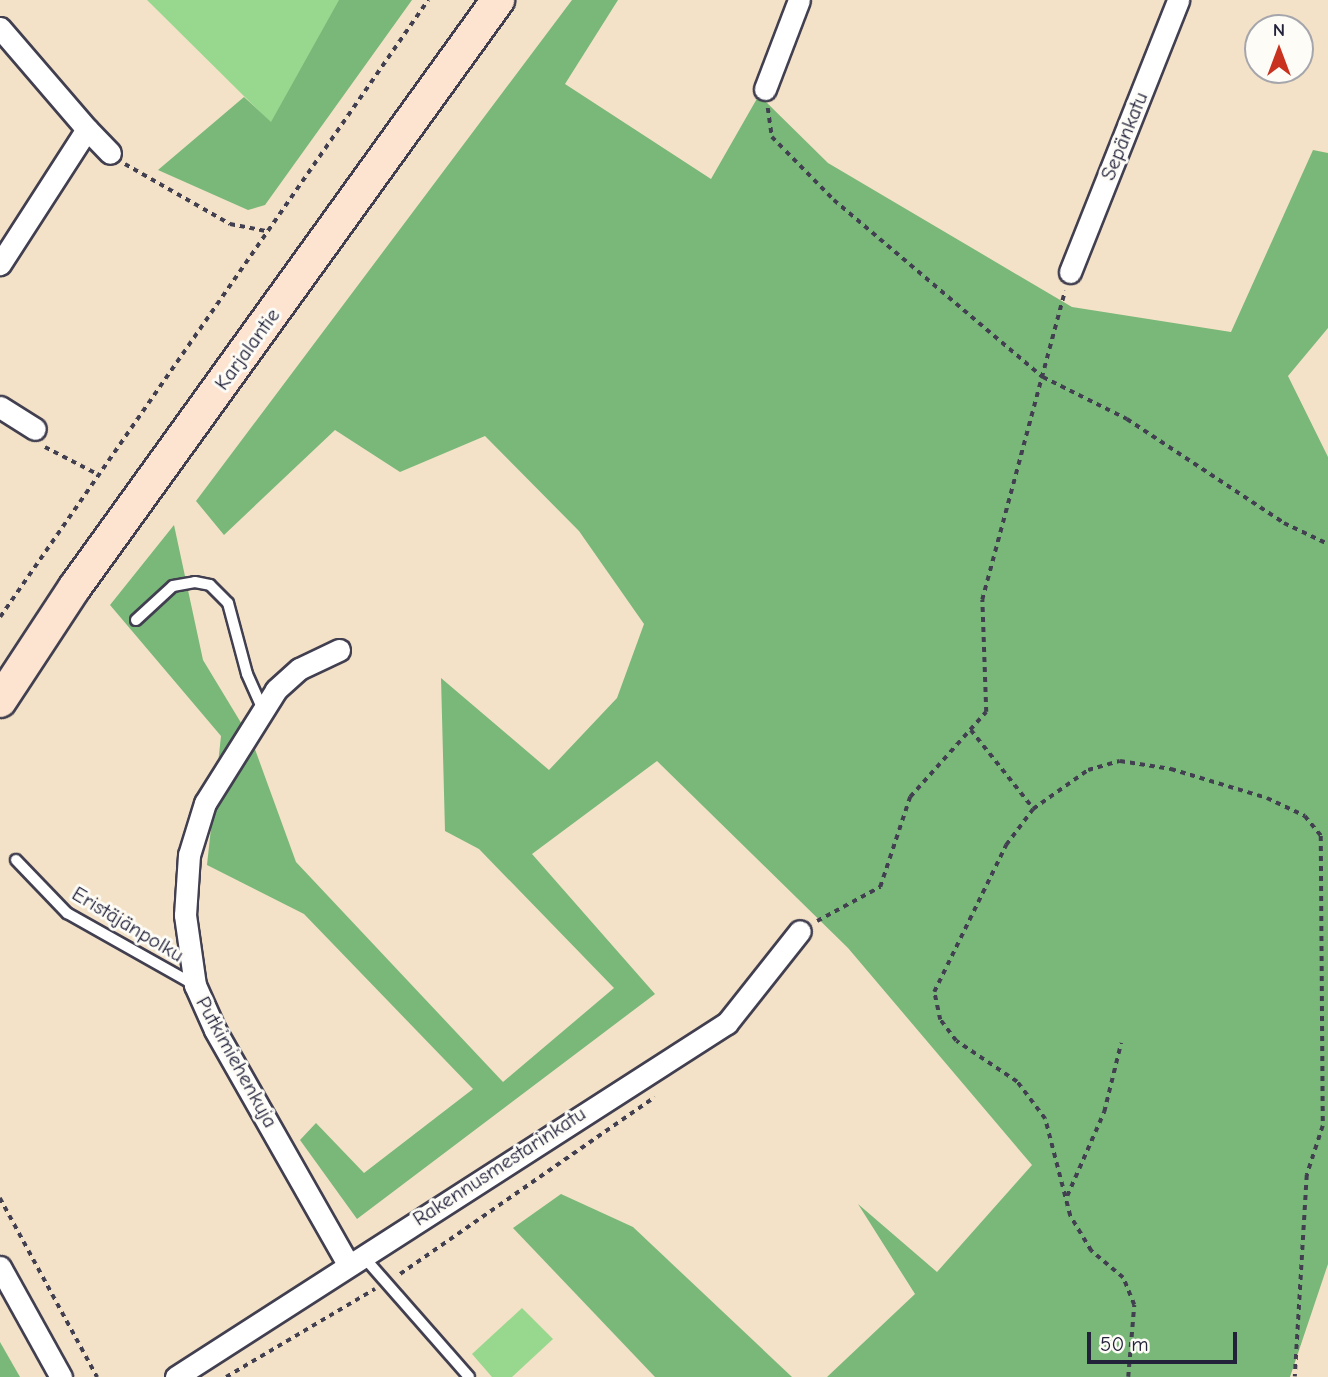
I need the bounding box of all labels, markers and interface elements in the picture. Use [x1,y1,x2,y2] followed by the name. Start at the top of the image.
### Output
[1244,14,1314,84] north arrow
[1273,19,1285,41] text: N
[1095,88,1153,184] street label: Sepänkatu
[209,303,285,395] street label: Karjalantie
[68,881,188,967] street label: Eristäjänpolku
[191,992,283,1132] street label: Putkimiehenkuja
[408,1101,590,1231] street label: Rakennusmestarinkatu
[1090,1318,1240,1362] scale bar
[1100,1332,1149,1356] text: 50 m

